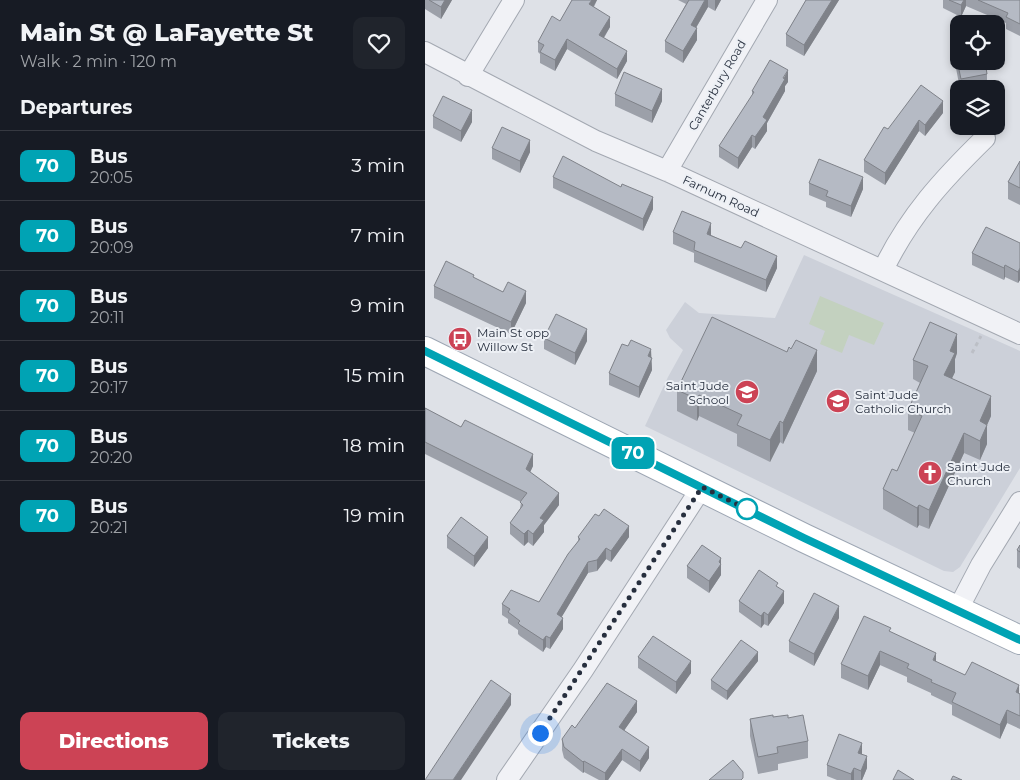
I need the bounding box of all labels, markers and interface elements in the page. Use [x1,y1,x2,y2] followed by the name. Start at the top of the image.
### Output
[950,15,1005,135] map controls
[950,15,1005,70] button: locate
[353,17,405,69] button: heart
[20,18,314,47] text: Main St @ LaFayette St
[685,37,749,133] street label: Canterbury Road
[20,52,177,71] text: Walk · 2 min · 120 m
[950,80,1005,135] button: layers
[20,96,132,119] text: Departures
[90,145,128,168] text: Bus
[351,154,405,177] text: 3 min
[36,155,59,177] text: 70
[90,168,133,187] text: 20:05
[680,172,762,220] street label: Farnum Road
[90,215,128,238] text: Bus
[351,224,405,247] text: 7 min
[36,225,59,247] text: 70
[90,238,133,257] text: 20:09
[90,285,128,308] text: Bus
[350,294,405,317] text: 9 min
[36,295,59,317] text: 70
[90,308,125,327] text: 20:11
[477,325,549,354] place label: Main St opp Willow St
[447,326,473,352] bus stop icon: Main St opp Willow St
[90,355,128,378] text: Bus
[344,364,405,387] text: 15 min
[36,365,59,387] text: 70
[90,378,128,397] text: 20:17
[666,378,729,407] place label: Saint Jude School
[734,379,760,405] school or university icon: Saint Jude School
[855,387,951,416] place label: Saint Jude Catholic Church
[825,388,851,414] school or university icon: Saint Jude Catholic Church
[90,425,128,448] text: Bus
[343,434,405,457] text: 18 min
[36,435,59,457] text: 70
[611,437,655,469] line badge: 70
[621,442,645,464] text: 70
[90,448,133,467] text: 20:20
[947,459,1010,488] place label: Saint Jude Church
[917,460,943,486] church icon: Saint Jude Church
[90,495,128,518] text: Bus
[736,498,758,520] unlabelled marker
[343,504,405,527] text: 19 min
[36,505,59,527] text: 70
[90,518,128,537] text: 20:21
[20,712,208,770] button: Directions
[218,712,405,770] button: Tickets
[528,721,553,746] your location

